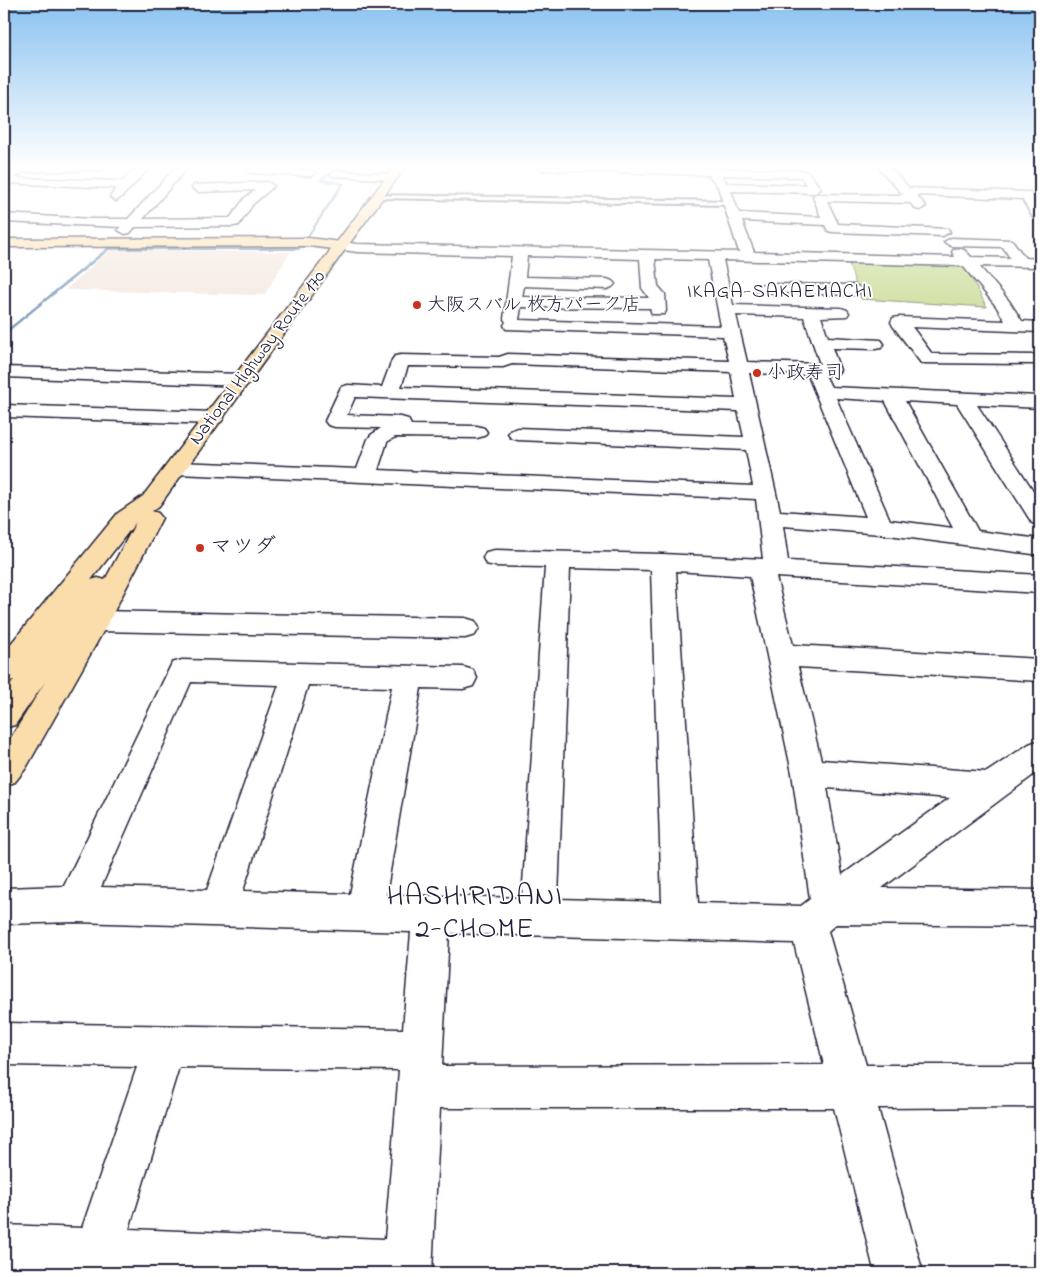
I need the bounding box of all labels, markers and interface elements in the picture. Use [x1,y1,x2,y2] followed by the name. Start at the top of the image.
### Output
[183,265,334,452] street label: National Highway Route 170
[687,278,873,307] district label: IKAGA-SAKAEMACHI
[427,292,641,319] place label: 大阪スバル 枚方パーク店
[411,299,423,311] marker: 大阪スバル 枚方パーク店
[767,360,843,387] place label: 小政寿司
[751,367,763,379] marker: 小政寿司
[210,532,276,564] place label: マツダ
[194,542,206,554] marker: マツダ
[387,876,563,951] district label: HASHIRIDANI 2-CHOME

